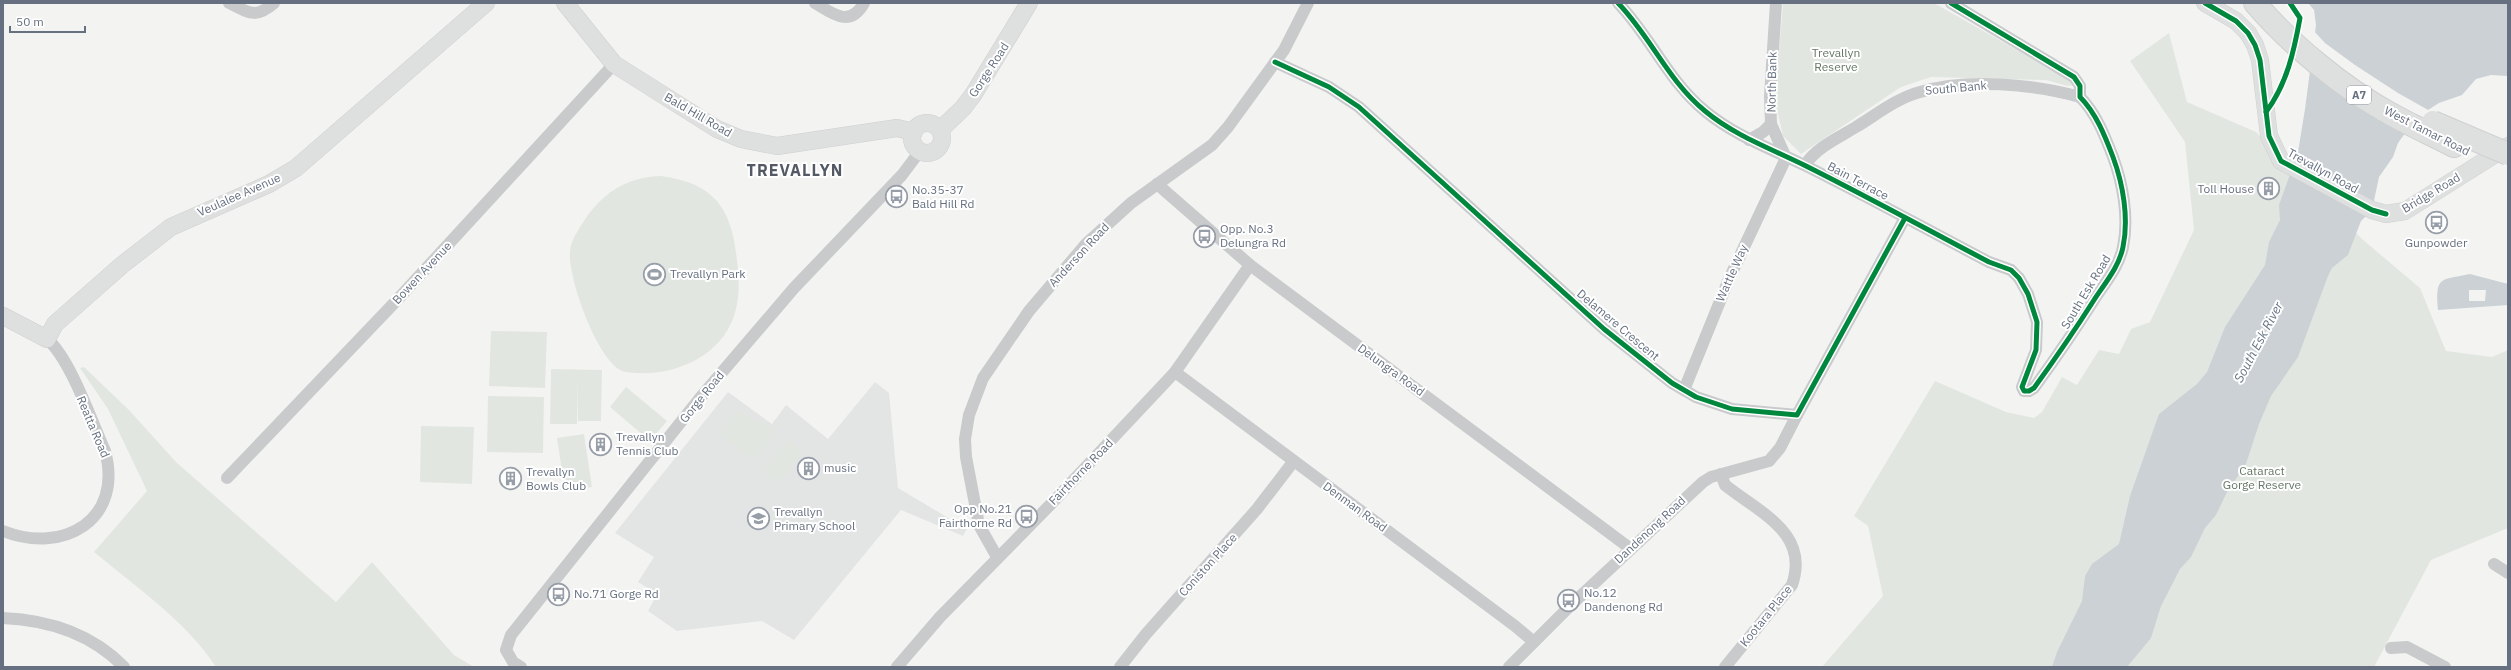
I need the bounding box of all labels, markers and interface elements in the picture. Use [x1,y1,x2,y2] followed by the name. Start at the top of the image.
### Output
[10,8,85,34] scale bar
[16,14,44,29] text: 50 m
[965,39,1012,100] street label: Gorge Road
[1812,45,1860,74] park label: Trevallyn Reserve
[1763,51,1780,113] street label: North Bank
[1925,77,1988,98] street label: South Bank
[2347,86,2371,104] road number: A7
[662,89,735,140] street label: Bald Hill Road
[2382,103,2473,159] street label: West Tamar Road
[2285,145,2361,196] street label: Trevallyn Road
[1825,158,1892,203] street label: Bain Terrace
[747,160,843,180] district label: TREVALLYN
[195,169,283,220] street label: Veulalee Avenue
[2399,169,2463,216] street label: Bridge Road
[2256,176,2282,202] building icon: Toll House
[2197,181,2254,196] place label: Toll House
[912,182,975,211] place label: No.35-37 Bald Hill Rd
[883,184,909,210] bus stop icon: No.35-37 Bald Hill Rd
[2423,209,2449,235] bus stop icon: Gunpowder
[1045,219,1112,290] street label: Anderson Road
[1220,221,1286,250] place label: Opp. No.3 Delungra Rd
[1191,223,1217,249] bus stop icon: Opp. No.3 Delungra Rd
[2405,235,2468,250] place label: Gunpowder
[389,238,455,307] street label: Bowen Avenue
[1712,242,1751,304] street label: Wattle Way
[2058,252,2114,332] street label: South Esk Road
[642,261,668,287] sports icon: Trevallyn Park
[670,266,746,281] place label: Trevallyn Park
[1574,286,1663,363] street label: Delamere Crescent
[2230,298,2287,385] water label: South Esk River
[1355,340,1428,399] street label: Delungra Road
[676,368,727,426] street label: Gorge Road
[74,394,113,460] street label: Reatta Road
[616,429,679,458] place label: Trevallyn Tennis Club
[588,431,614,457] building icon: Trevallyn Tennis Club
[1045,435,1116,508] street label: Fairthorne Road
[796,455,822,481] building icon: music
[824,460,856,475] place label: music
[2223,463,2302,492] park label: Cataract Gorge Reserve
[526,464,586,493] place label: Trevallyn Bowls Club
[497,466,523,492] building icon: Trevallyn Bowls Club
[1320,478,1390,535] street label: Denman Road
[1611,493,1688,566] street label: Dandenong Road
[939,501,1012,530] place label: Opp No.21 Fairthorne Rd
[1014,503,1040,529] bus stop icon: Opp No.21 Fairthorne Rd
[774,504,855,533] place label: Trevallyn Primary School
[746,506,772,532] school or university icon: Trevallyn Primary School
[1175,530,1240,599] street label: Coniston Place
[546,581,572,607] bus stop icon: No.71 Gorge Rd
[1736,582,1795,649] street label: Kootara Place
[1584,585,1663,614] place label: No.12 Dandenong Rd
[574,586,659,601] place label: No.71 Gorge Rd
[1555,587,1581,613] bus stop icon: No.12 Dandenong Rd

